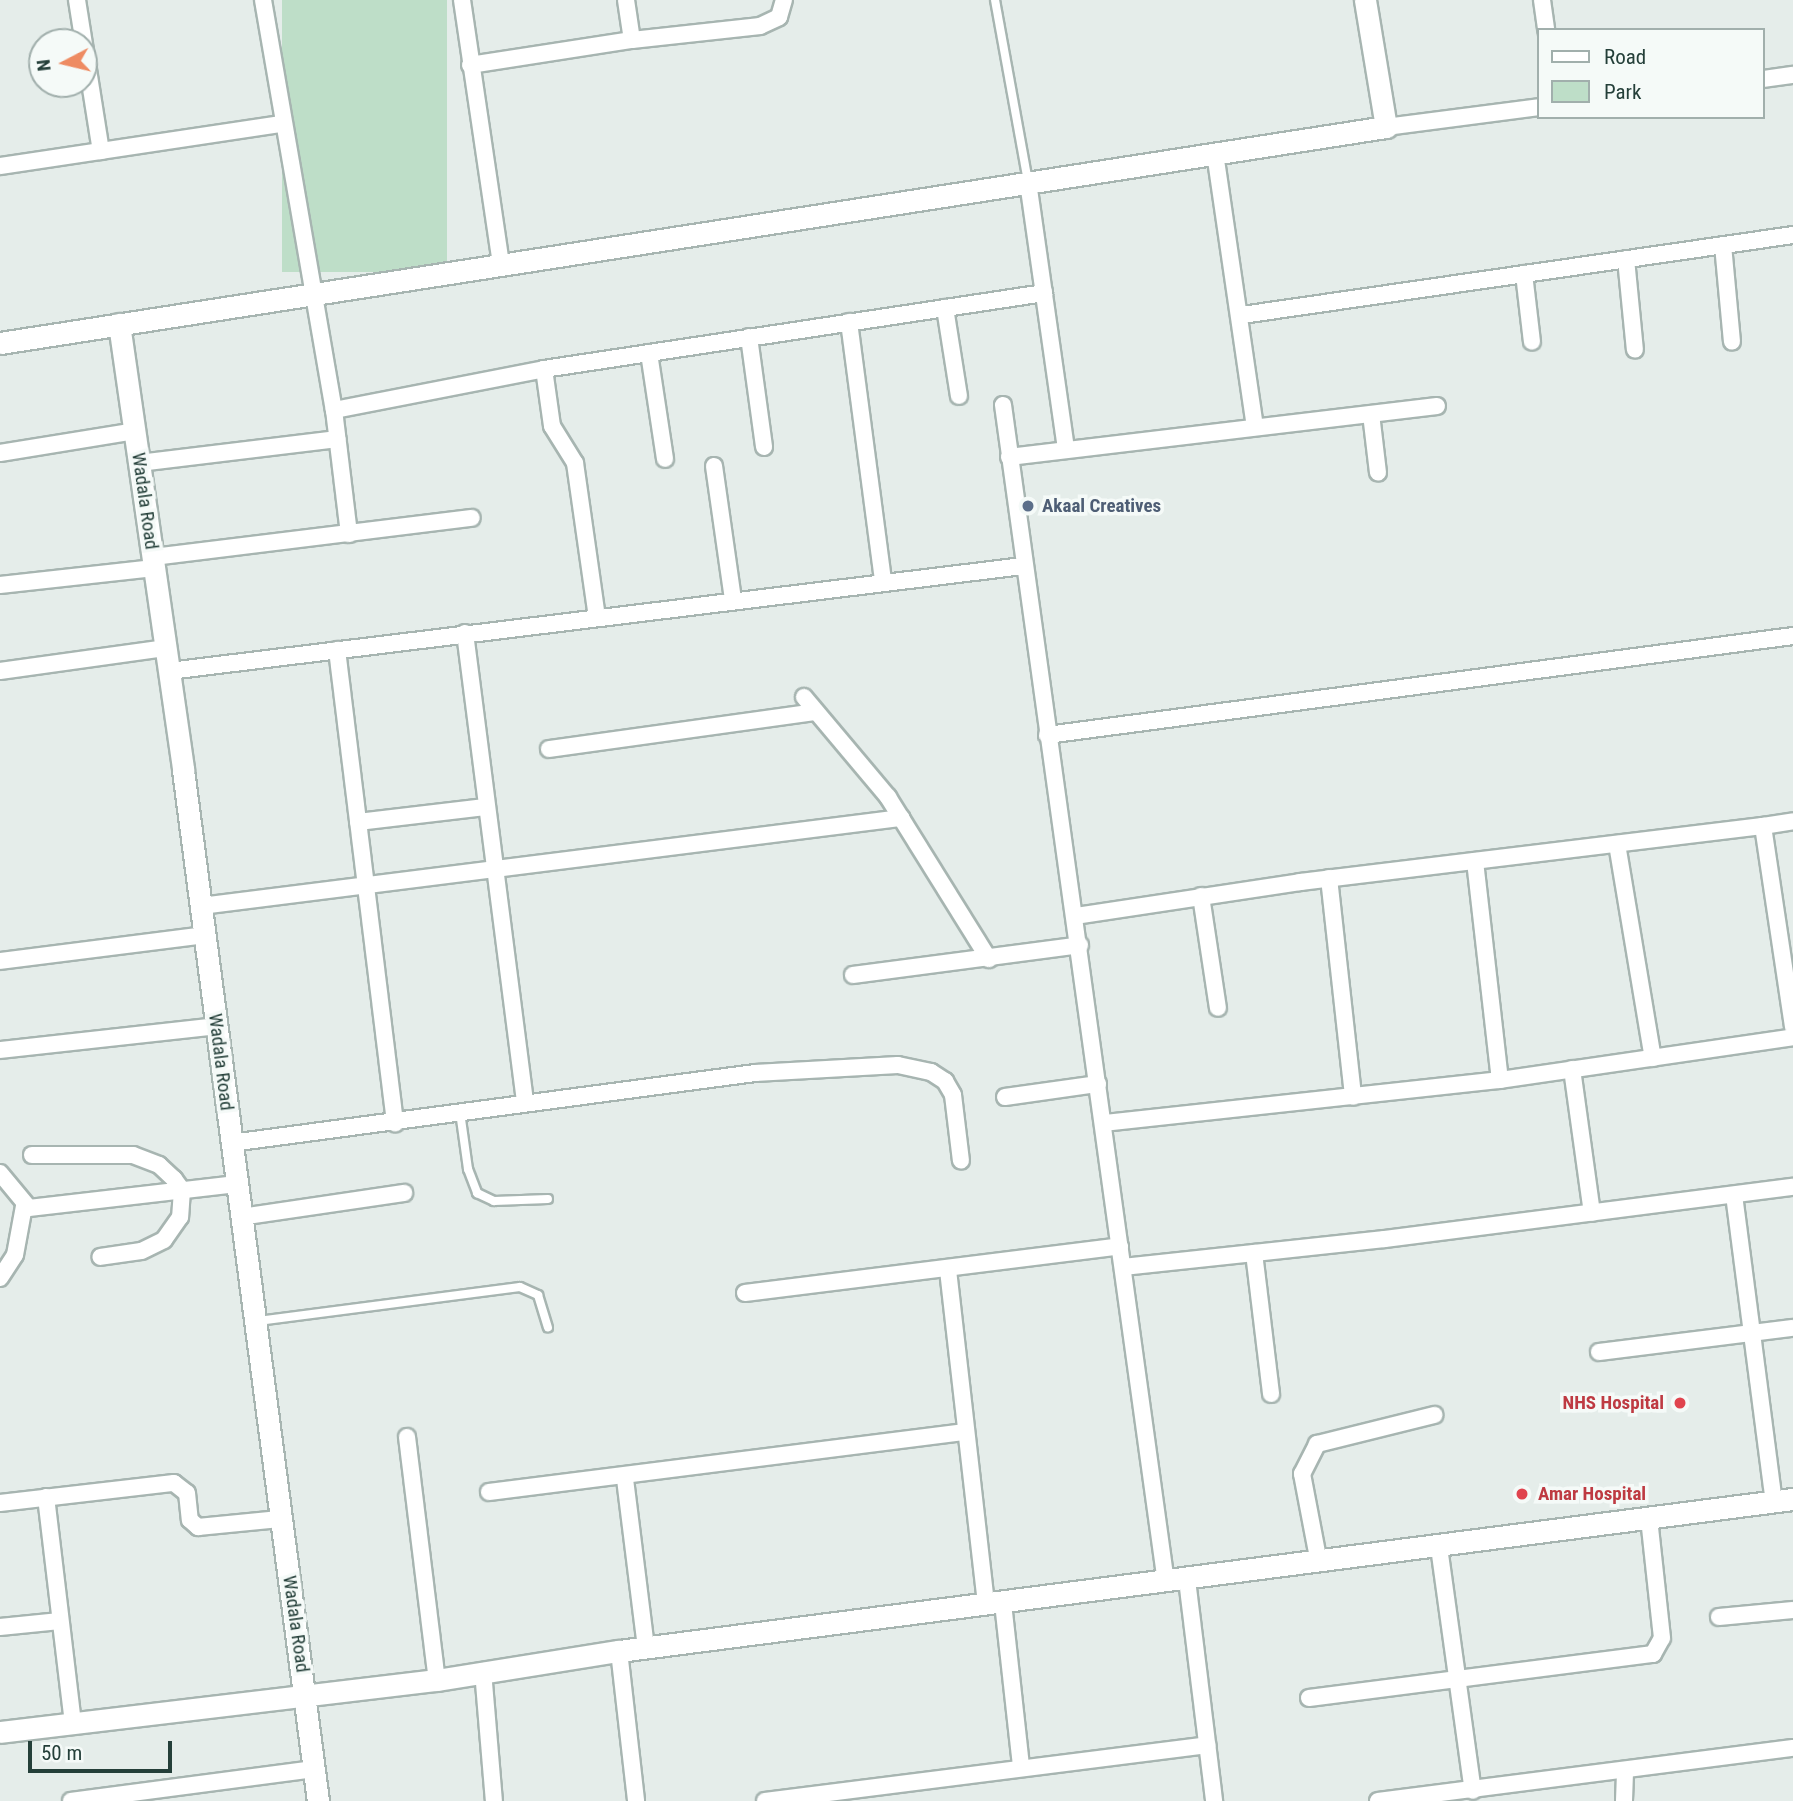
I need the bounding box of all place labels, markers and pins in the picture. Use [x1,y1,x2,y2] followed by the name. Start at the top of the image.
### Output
[1042,495,1161,517] place label: Akaal Creatives
[1020,498,1036,514] marker: Akaal Creatives
[1563,1392,1664,1414] place label: NHS Hospital
[1670,1393,1690,1413] marker: NHS Hospital
[1538,1483,1646,1505] place label: Amar Hospital
[1512,1484,1532,1504] marker: Amar Hospital

